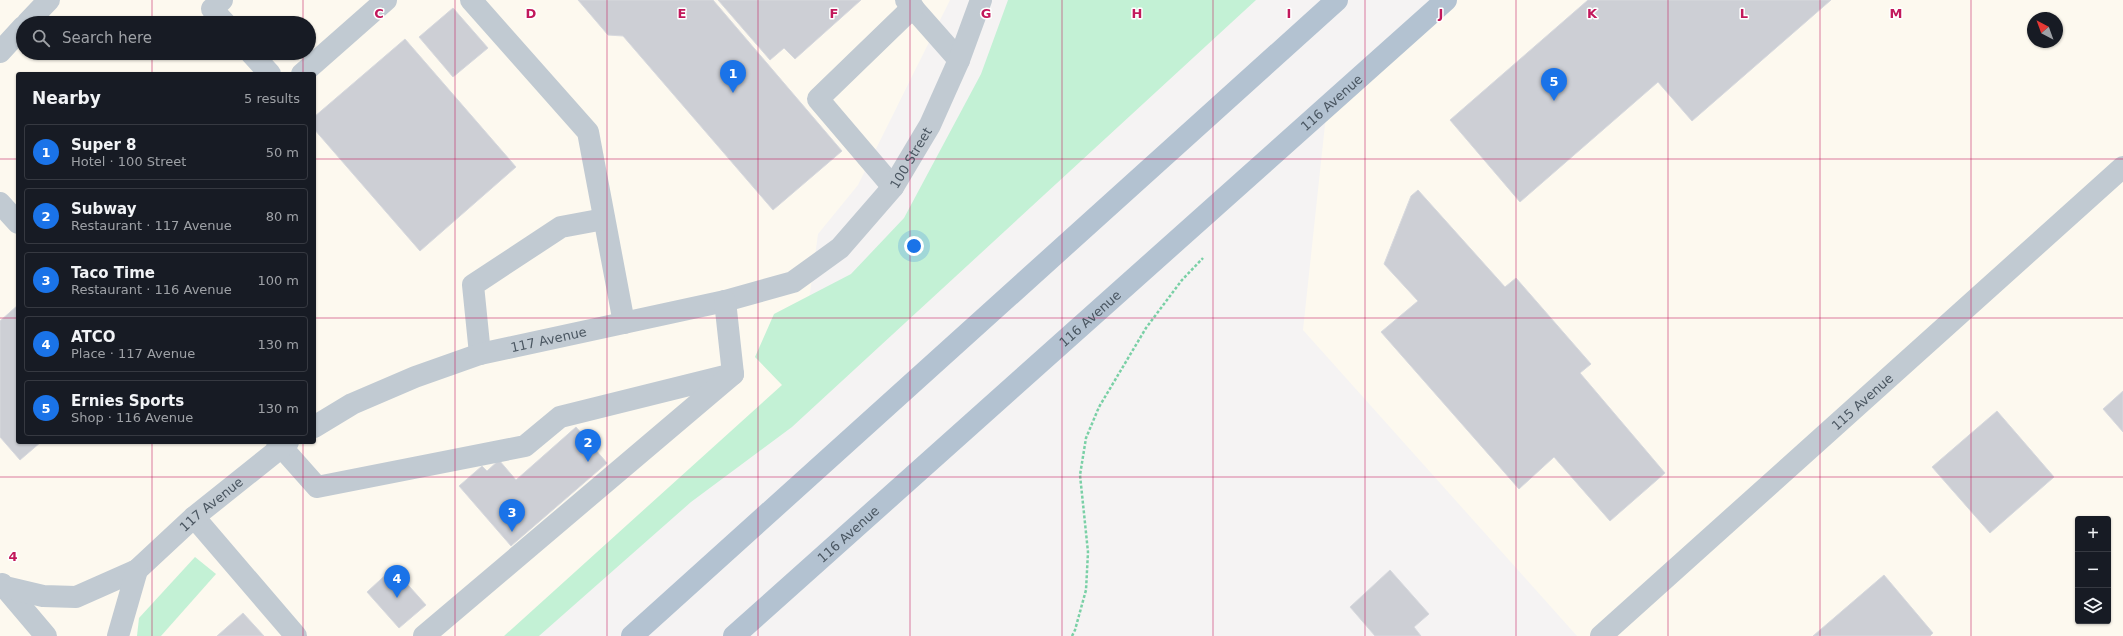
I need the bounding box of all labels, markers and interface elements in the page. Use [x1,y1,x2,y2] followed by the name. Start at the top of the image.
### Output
[374,6,384,21] text: C
[526,6,537,21] text: D
[678,6,686,21] text: E
[830,6,838,21] text: F
[981,6,991,21] text: G
[1132,6,1142,21] text: H
[1287,6,1291,21] text: I
[1438,6,1443,21] text: J
[1587,6,1598,21] text: K
[1740,6,1748,21] text: L
[1890,6,1902,21] text: M
[2027,12,2063,48] north arrow
[16,16,316,60] search box
[30,27,52,49] icon: search
[62,29,152,47] text: Search here
[720,60,746,93] pin: 1
[1541,68,1567,101] pin: 5
[1298,71,1365,134] street label: 116 Avenue
[32,88,101,108] text: Nearby
[244,91,300,106] text: 5 results
[886,125,934,191] street label: 100 Street
[71,136,136,154] text: Super 8
[41,145,51,160] text: 1
[266,145,299,160] text: 50 m
[71,154,186,169] text: Hotel · 100 Street
[71,200,137,218] text: Subway
[41,209,51,224] text: 2
[266,209,299,224] text: 80 m
[71,218,232,233] text: Restaurant · 117 Avenue
[904,236,924,256] your location
[71,264,155,282] text: Taco Time
[41,273,51,288] text: 3
[257,273,299,288] text: 100 m
[71,282,232,297] text: Restaurant · 116 Avenue
[1056,287,1124,350] street label: 116 Avenue
[509,324,588,355] street label: 117 Avenue
[71,328,115,346] text: ATCO
[41,337,51,352] text: 4
[257,337,299,352] text: 130 m
[71,346,195,361] text: Place · 117 Avenue
[1828,370,1896,433] street label: 115 Avenue
[71,392,184,410] text: Ernies Sports
[41,401,51,416] text: 5
[257,401,299,416] text: 130 m
[71,410,193,425] text: Shop · 116 Avenue
[575,429,601,462] pin: 2
[176,474,246,534] street label: 117 Avenue
[499,499,525,532] pin: 3
[814,503,882,565] street label: 116 Avenue
[2075,516,2111,624] map controls
[2075,516,2111,552] button: +
[8,549,18,564] text: 4
[2075,552,2111,588] button: −
[384,565,410,598] pin: 4
[2075,588,2111,624] button: layers

